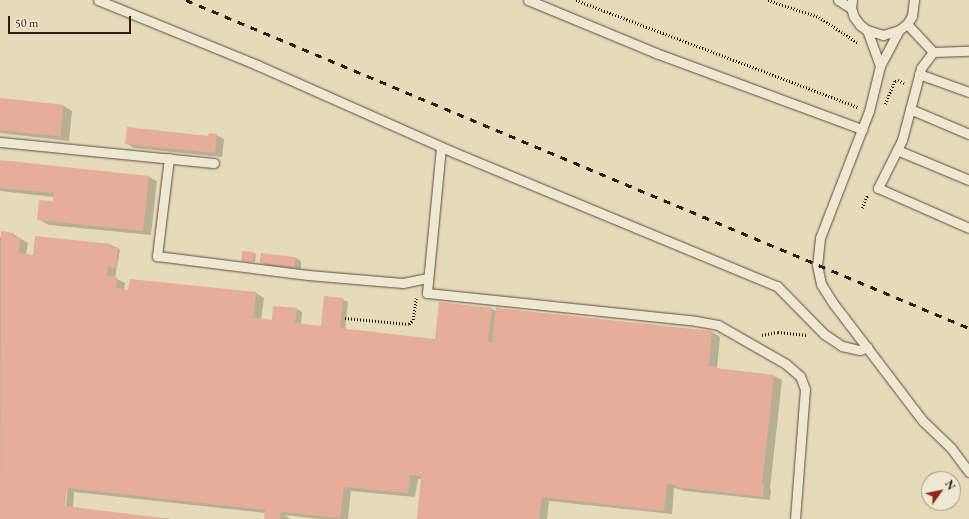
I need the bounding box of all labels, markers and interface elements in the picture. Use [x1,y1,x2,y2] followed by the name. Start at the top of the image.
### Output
[10,8,133,34] scale bar
[15,15,38,31] text: 50 m
[921,471,961,511] north arrow
[942,477,959,493] text: N

